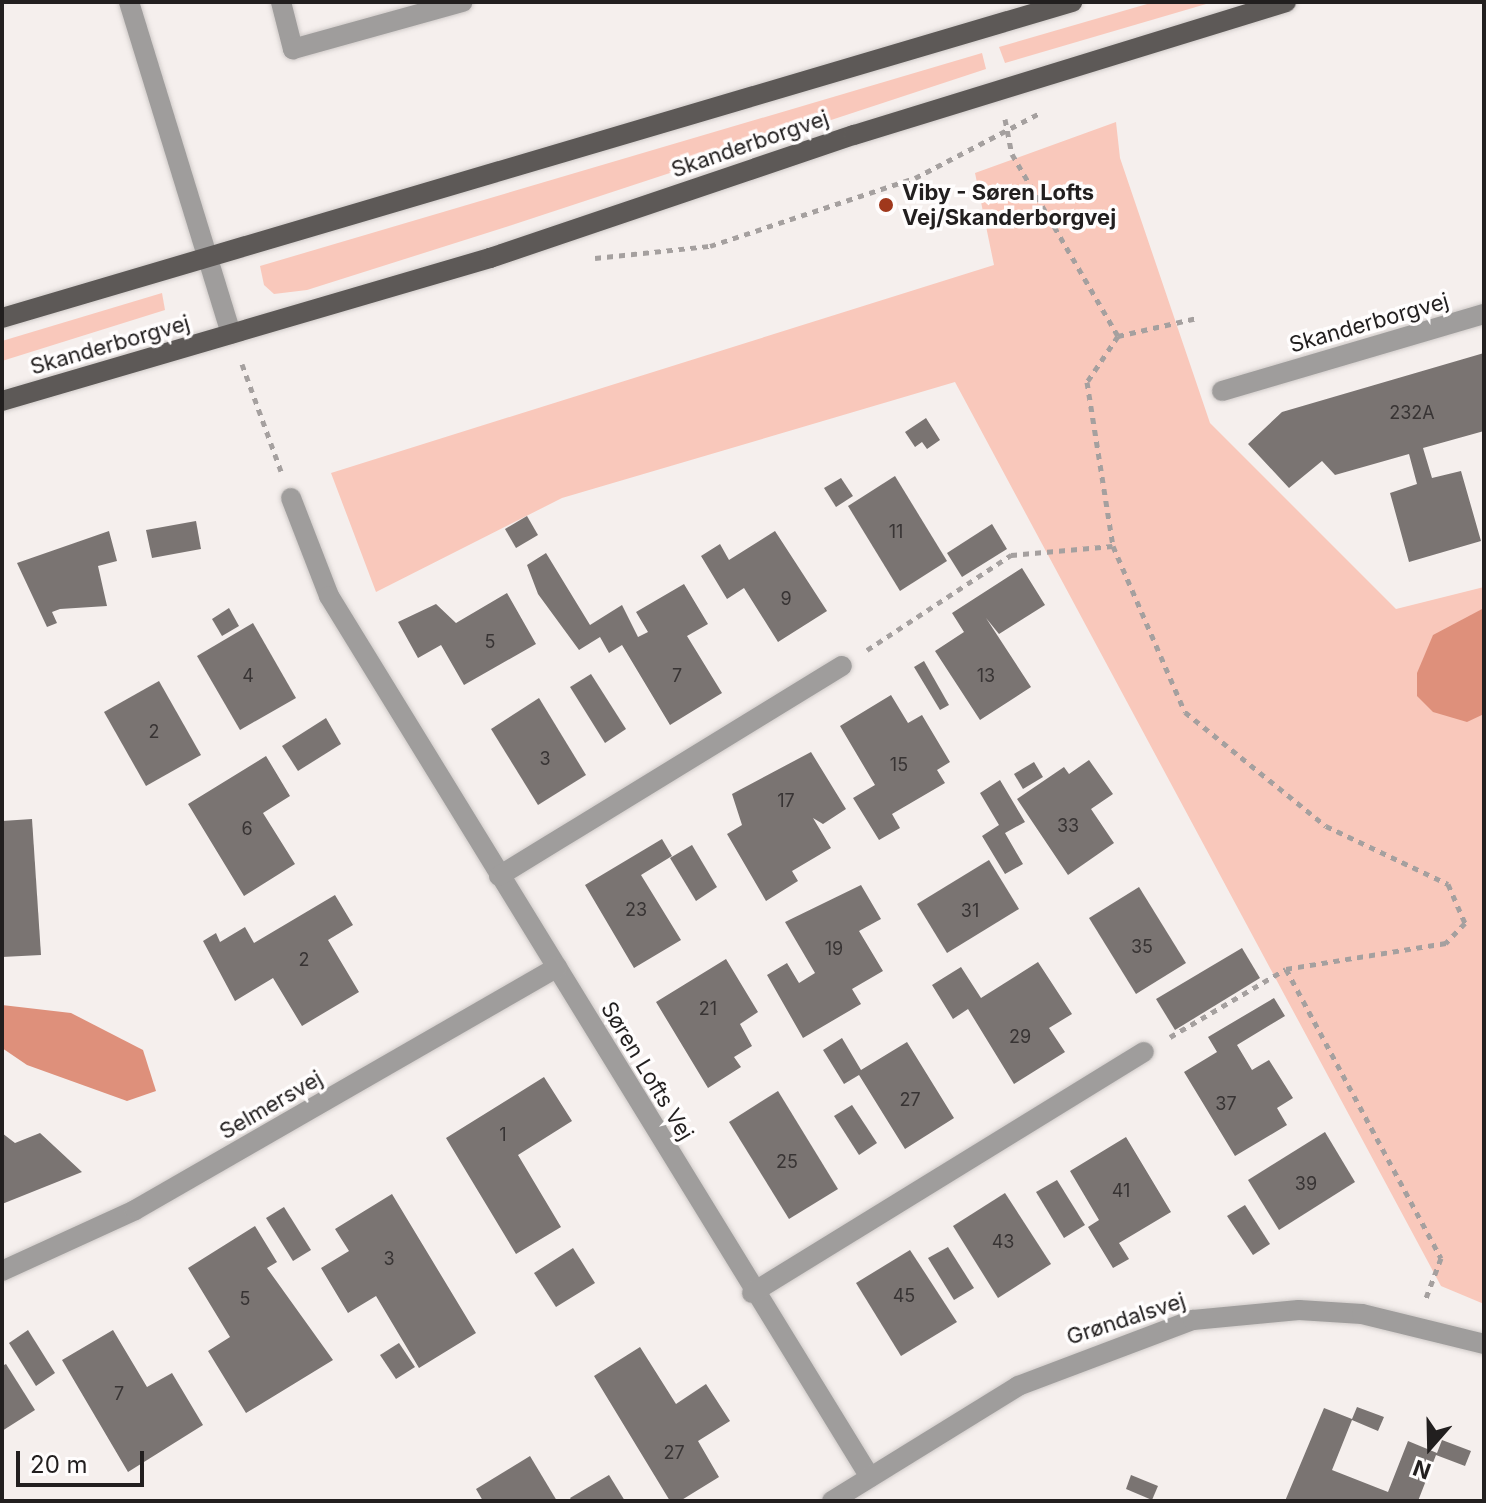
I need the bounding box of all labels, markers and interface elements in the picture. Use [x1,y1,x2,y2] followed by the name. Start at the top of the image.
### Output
[668,105,832,183] street label: Skanderborgvej
[902,179,1116,230] place label: Viby - Søren Lofts Vej/Skanderborgvej
[877,196,895,214] marker: Viby - Søren Lofts Vej/Skanderborgvej
[1286,288,1452,358] street label: Skanderborgvej
[27,310,193,380] street label: Skanderborgvej
[1389,402,1435,424] house number: 232A
[889,521,903,543] house number: 11
[780,588,792,610] house number: 9
[485,631,495,653] house number: 5
[242,665,254,687] house number: 4
[672,665,682,687] house number: 7
[977,665,995,687] house number: 13
[149,721,159,743] house number: 2
[539,748,551,770] house number: 3
[890,754,908,776] house number: 15
[777,790,795,812] house number: 17
[1057,815,1079,837] house number: 33
[241,818,253,840] house number: 6
[625,899,647,921] house number: 23
[961,900,979,922] house number: 31
[1131,936,1153,958] house number: 35
[825,938,843,960] house number: 19
[299,949,309,971] house number: 2
[595,997,699,1145] street label: Søren Lofts Vej
[699,998,717,1020] house number: 21
[1009,1026,1031,1048] house number: 29
[215,1065,327,1145] street label: Selmersvej
[899,1089,921,1111] house number: 27
[1215,1093,1237,1115] house number: 37
[499,1124,507,1146] house number: 1
[776,1151,798,1173] house number: 25
[1295,1173,1317,1195] house number: 39
[1112,1180,1130,1202] house number: 41
[992,1231,1014,1253] house number: 43
[383,1248,395,1270] house number: 3
[893,1285,915,1307] house number: 45
[1063,1287,1189,1351] street label: Grøndalsvej
[240,1288,250,1310] house number: 5
[114,1383,124,1405] house number: 7
[1390,1407,1470,1487] north arrow
[20,1435,148,1485] scale bar
[663,1442,685,1464] house number: 27
[30,1450,88,1479] text: 20 m
[1409,1454,1434,1485] text: N

